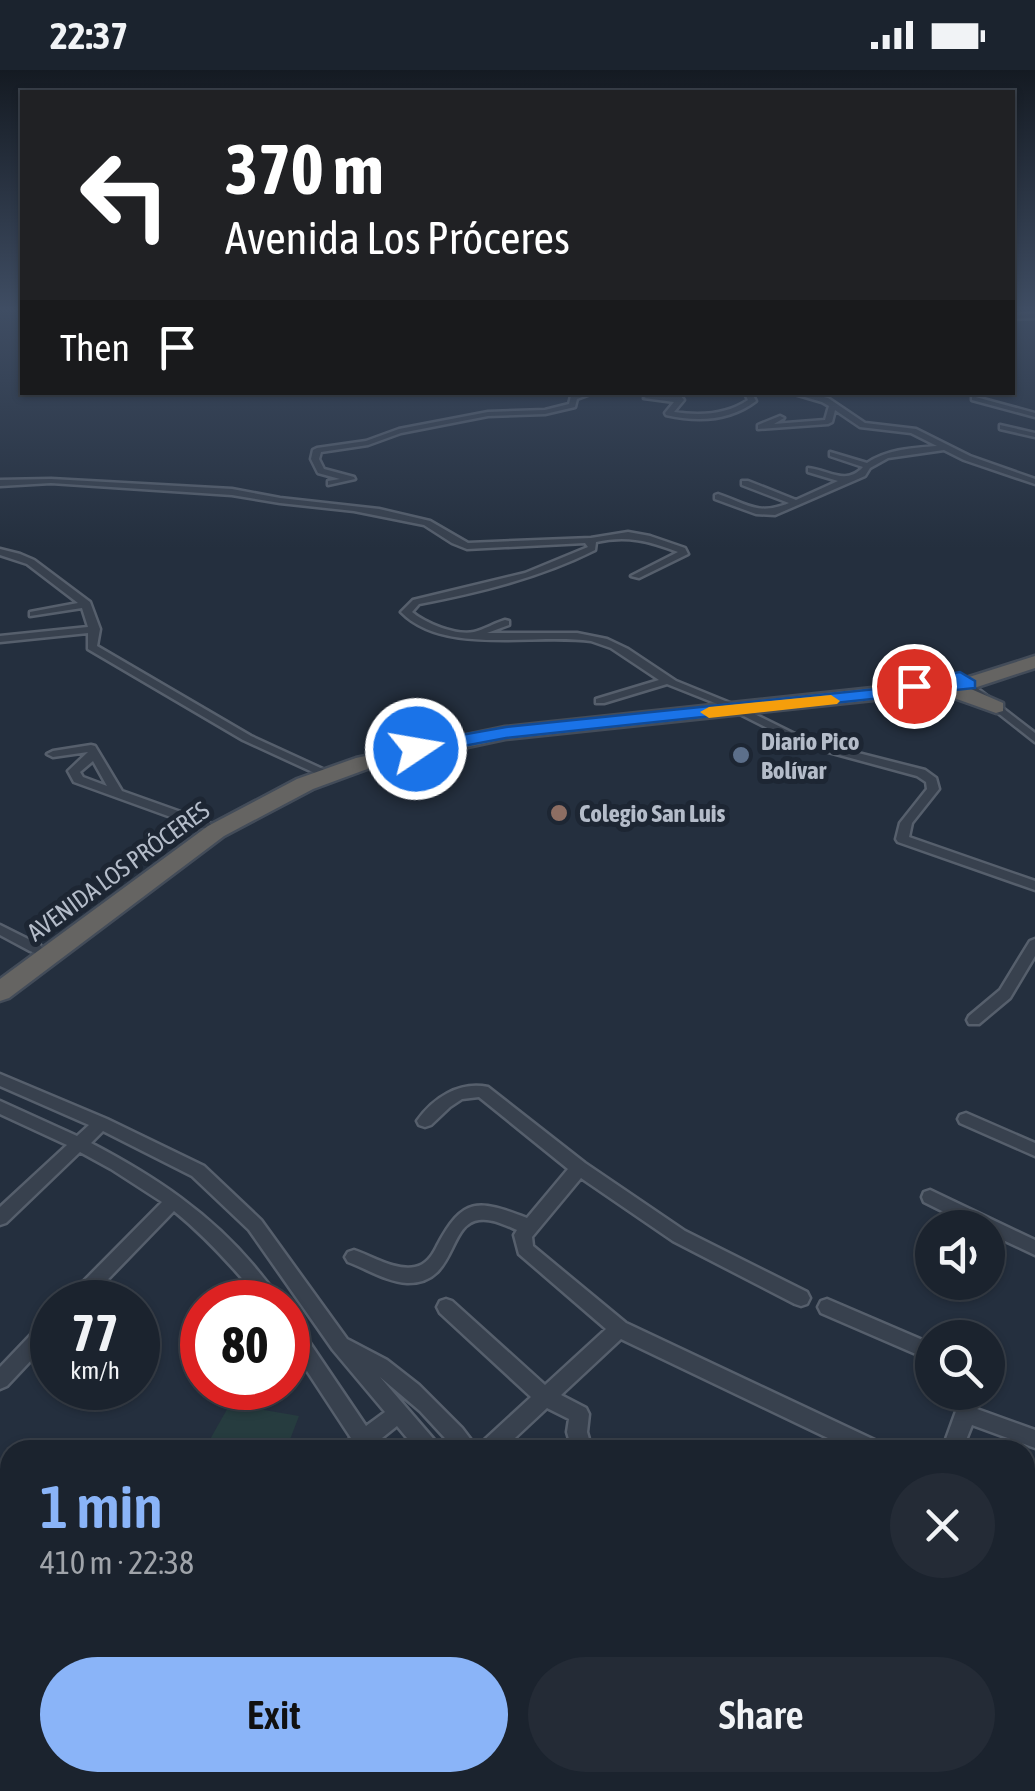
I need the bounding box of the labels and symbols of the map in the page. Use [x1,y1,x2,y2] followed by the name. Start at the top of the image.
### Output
[872,644,957,729] pin
[364,697,468,801] position arrow
[761,727,859,784] place label: Diario Pico Bolívar
[730,744,752,766] marker: Diario Pico Bolívar
[22,796,214,946] street label: AVENIDA LOS PRÓCERES
[579,799,726,827] place label: Colegio San Luis
[548,802,570,824] marker: Colegio San Luis
[180,1280,310,1410] speed limit sign: 80

